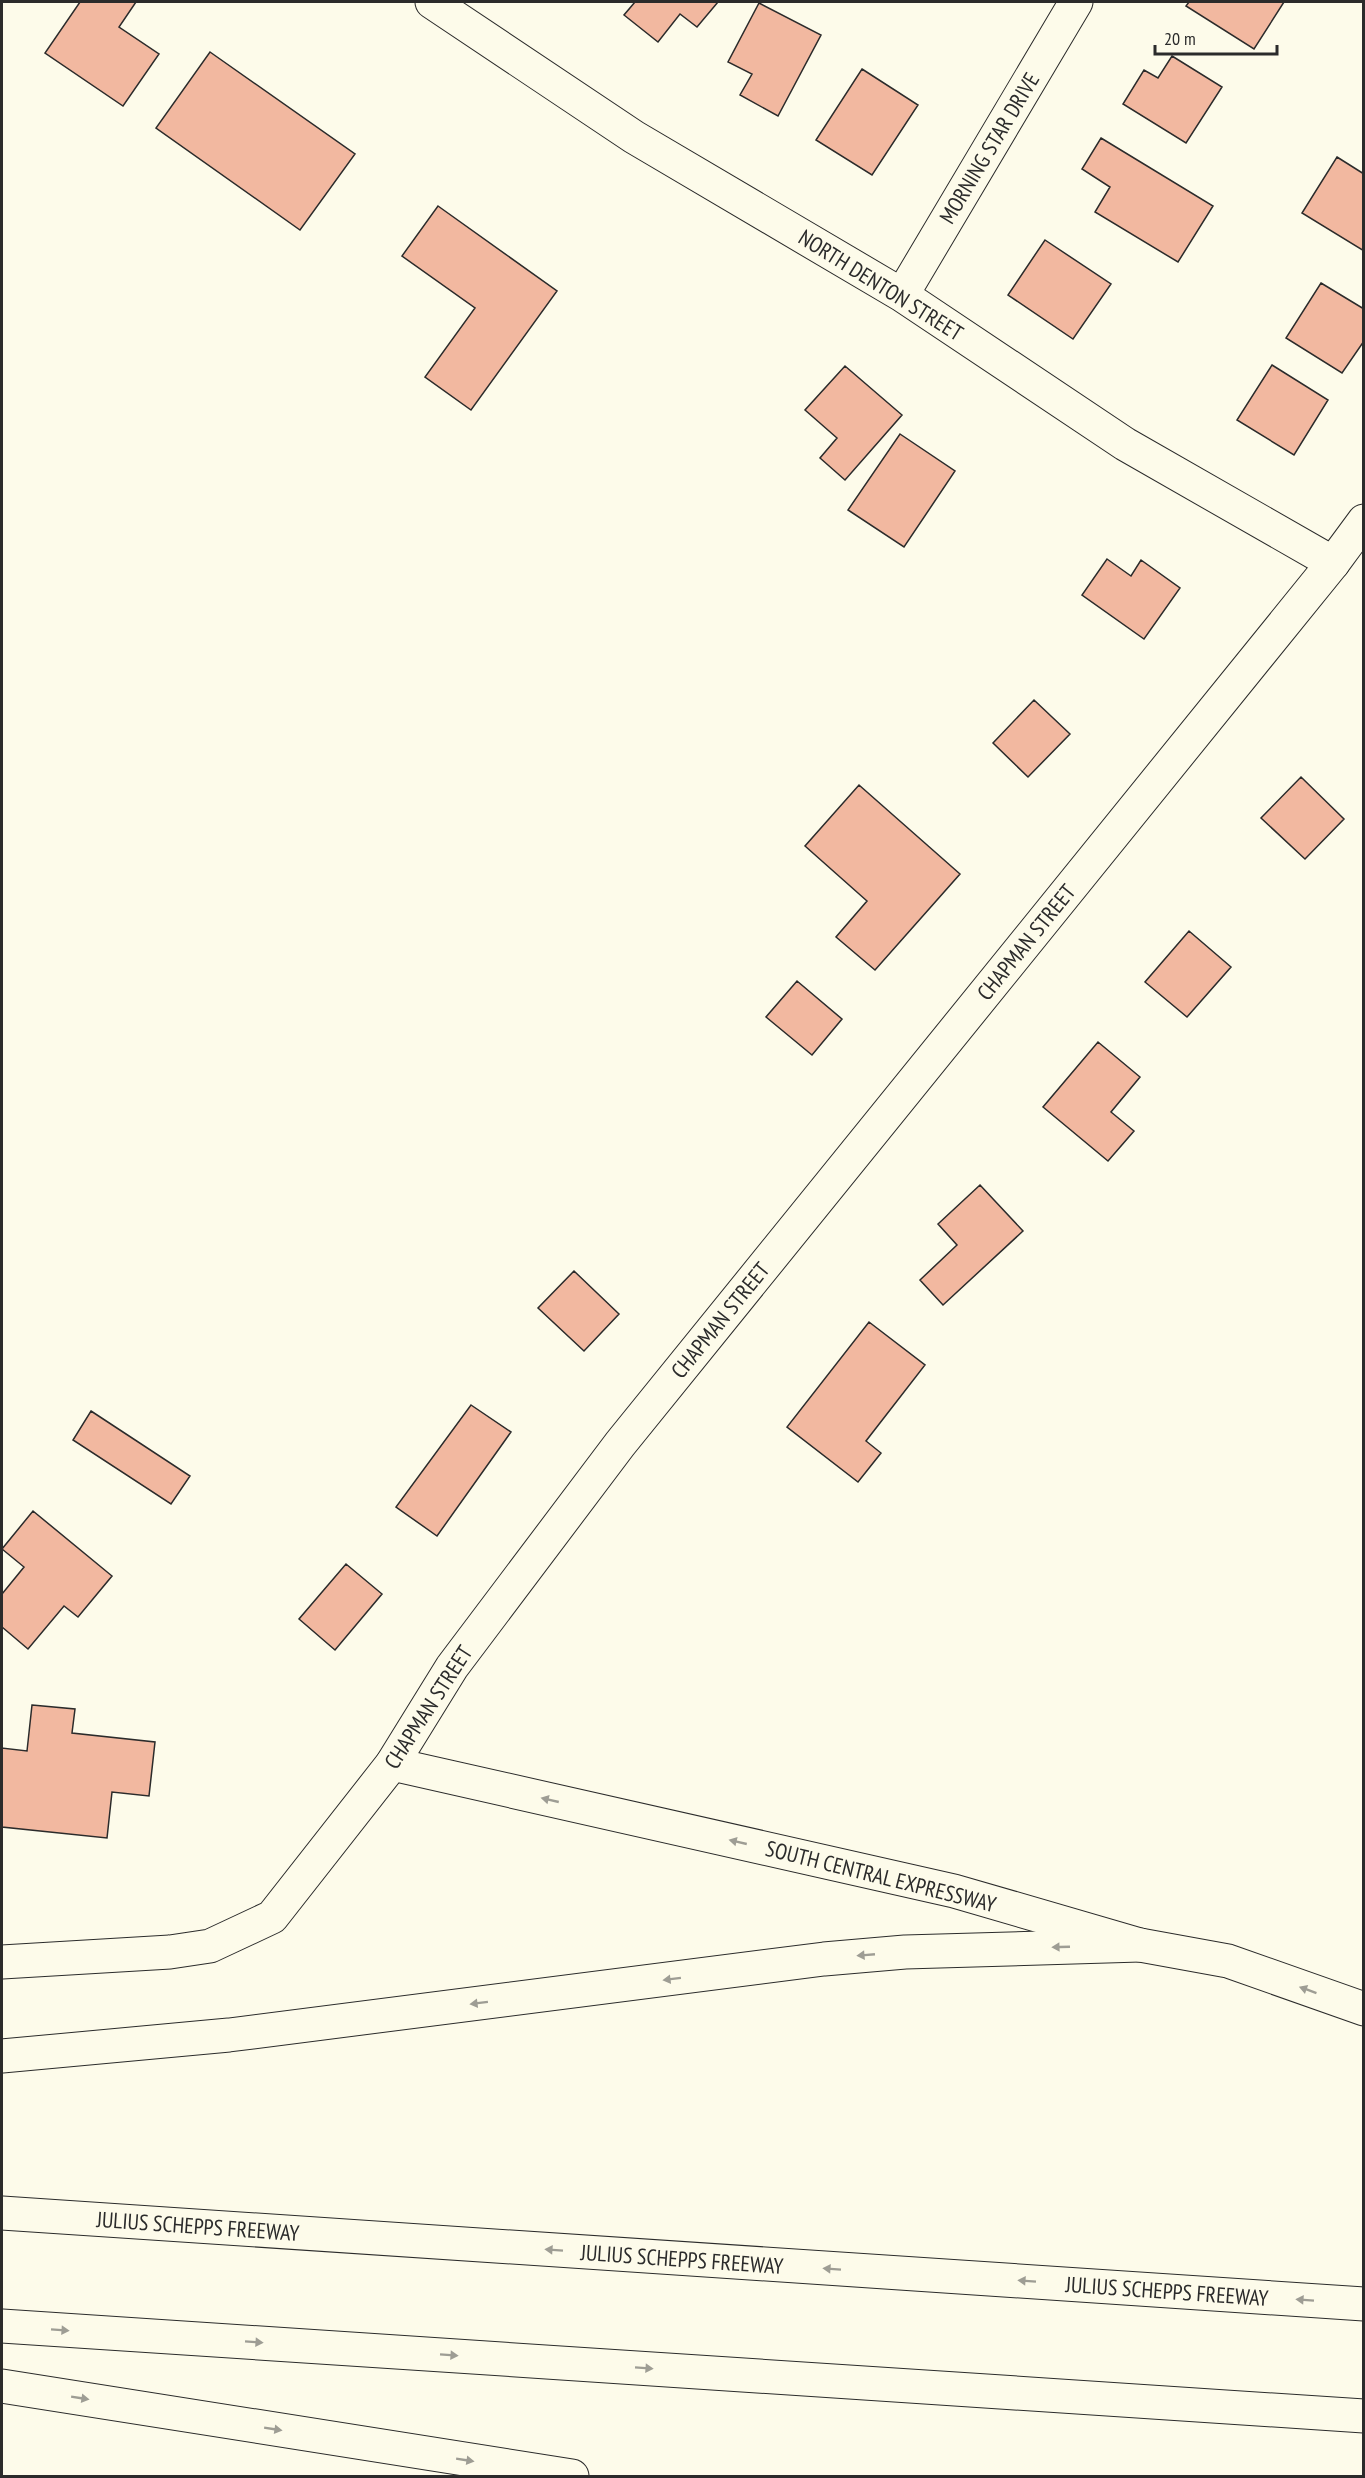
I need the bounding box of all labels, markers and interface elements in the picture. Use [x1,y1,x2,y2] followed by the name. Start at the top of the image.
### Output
[1155,18,1276,56] scale bar
[1164,27,1196,50] text: 20 m
[933,67,1045,229] street label: MORNING STAR DRIVE
[794,223,969,347] street label: NORTH DENTON STREET
[971,878,1082,1006] street label: CHAPMAN STREET
[665,1256,776,1384] street label: CHAPMAN STREET
[378,1640,478,1774] street label: CHAPMAN STREET
[540,1794,559,1804] one-way arrow
[763,1834,999,1918] street label: SOUTH CENTRAL EXPRESSWAY
[728,1837,747,1846] one-way arrow
[1051,1943,1070,1952] one-way arrow
[856,1950,875,1960] one-way arrow
[663,1974,682,1983] one-way arrow
[1299,1984,1317,1994] one-way arrow
[469,1999,488,2008] one-way arrow
[95,2205,300,2247] street label: JULIUS SCHEPPS FREEWAY
[579,2238,784,2280] street label: JULIUS SCHEPPS FREEWAY
[544,2245,563,2255] one-way arrow
[823,2264,842,2273] one-way arrow
[1064,2270,1269,2312] street label: JULIUS SCHEPPS FREEWAY
[1017,2277,1036,2286] one-way arrow
[1296,2295,1315,2305] one-way arrow
[50,2325,69,2334] one-way arrow
[245,2338,264,2347] one-way arrow
[440,2351,459,2360] one-way arrow
[634,2363,653,2373] one-way arrow
[71,2394,90,2403] one-way arrow
[263,2425,282,2434] one-way arrow
[456,2455,475,2464] one-way arrow

